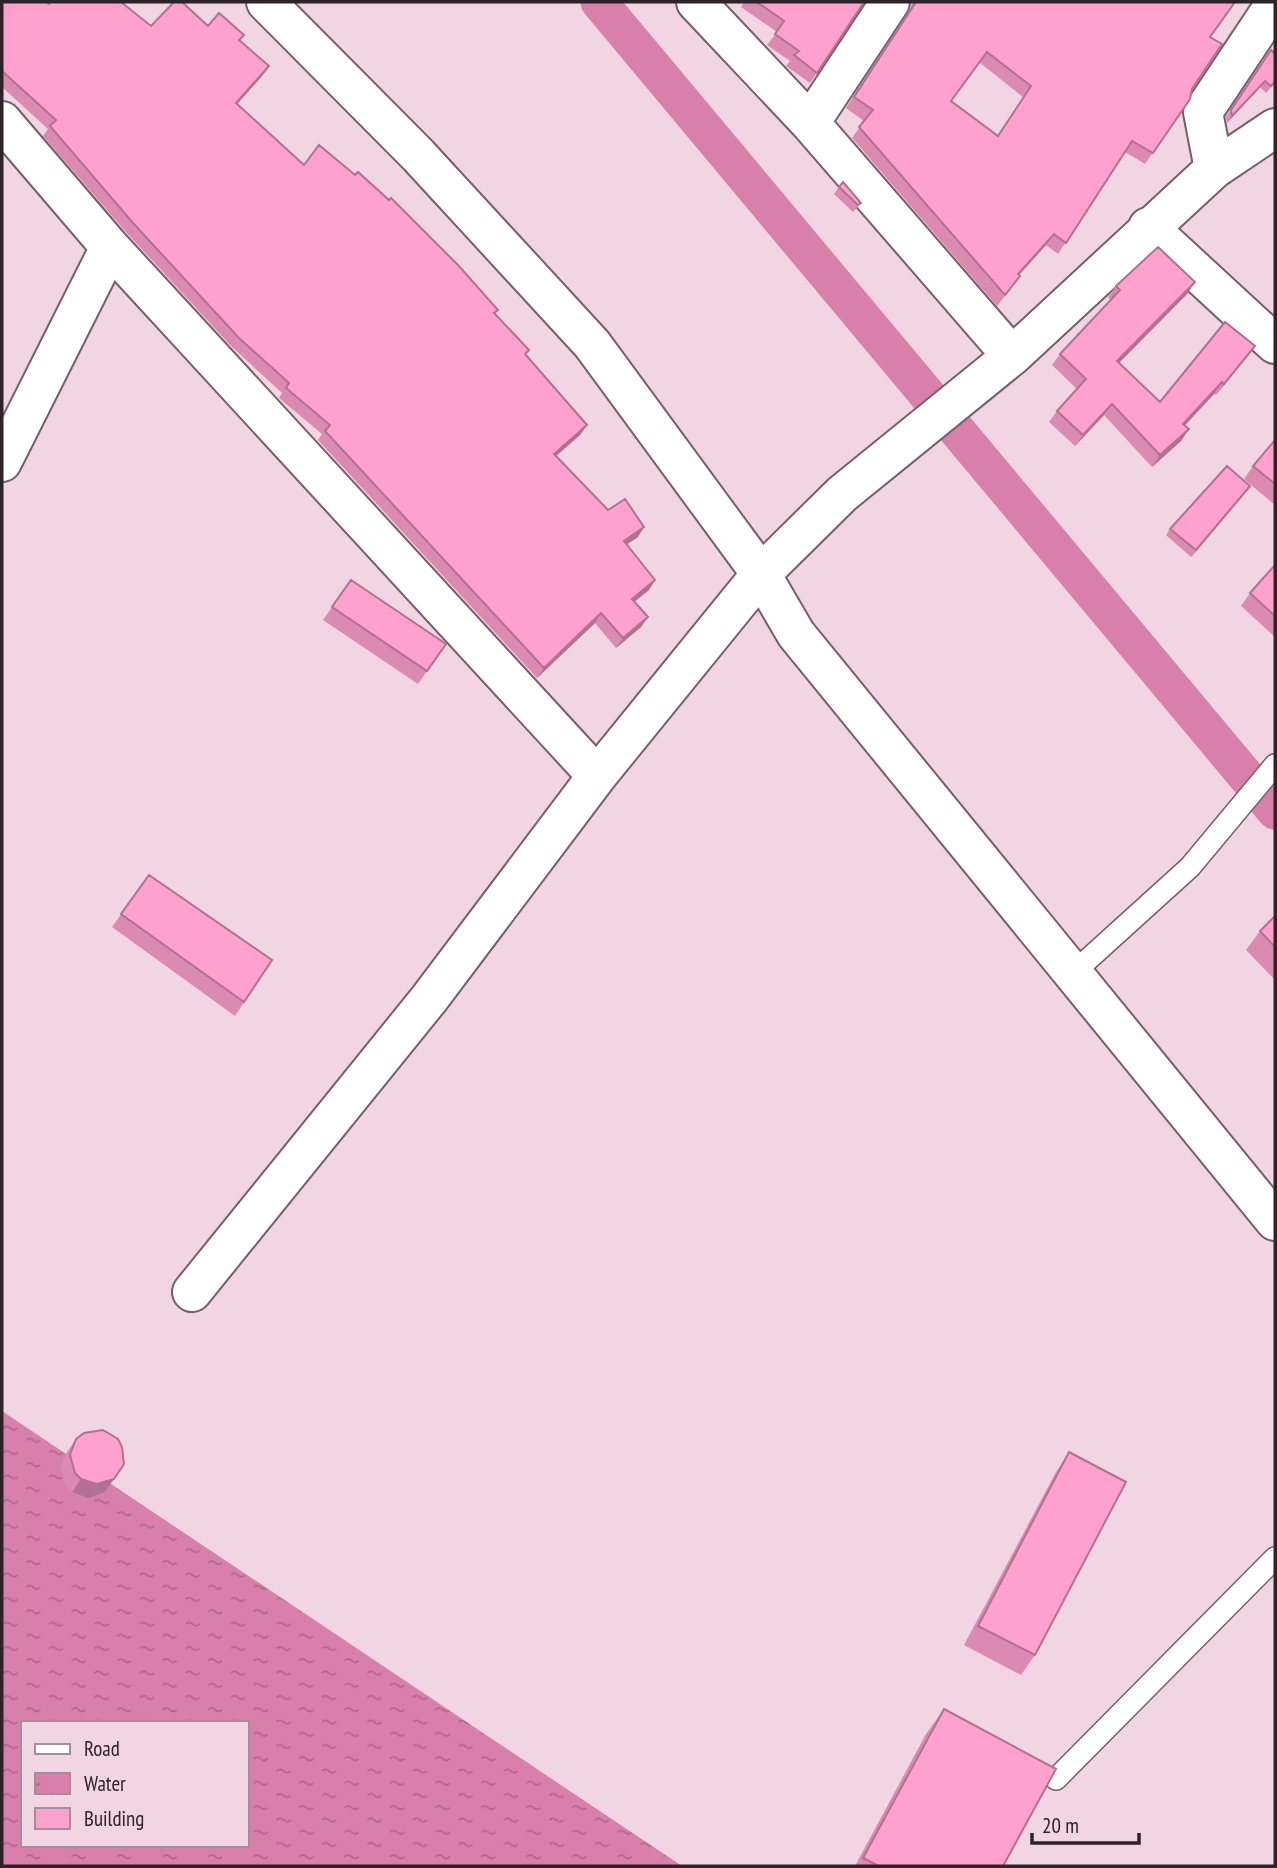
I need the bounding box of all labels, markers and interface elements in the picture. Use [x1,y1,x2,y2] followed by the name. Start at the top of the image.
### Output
[21,1721,248,1847] legend
[84,1735,120,1762] text: Road
[84,1770,126,1797] text: Water
[1032,1801,1139,1845] scale bar
[84,1805,144,1832] text: Building
[1042,1812,1079,1839] text: 20 m

